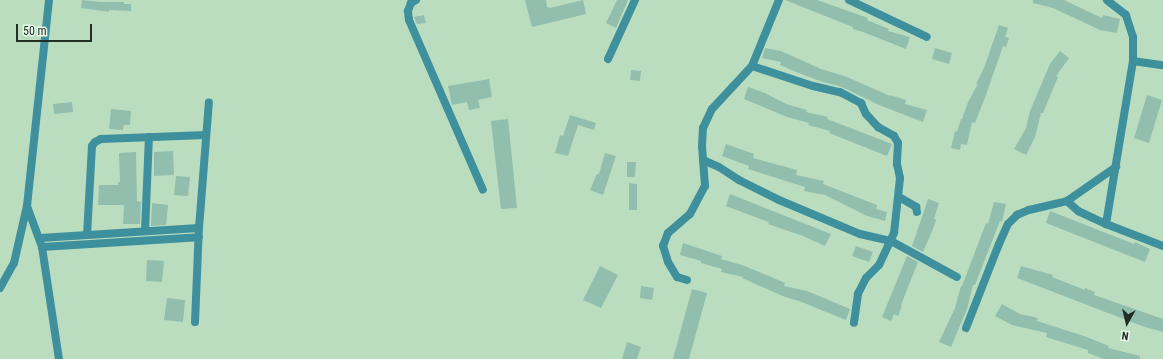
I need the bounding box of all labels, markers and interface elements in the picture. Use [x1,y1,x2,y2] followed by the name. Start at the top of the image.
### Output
[18,16,94,42] scale bar
[23,24,47,38] text: 50 m
[1107,303,1147,343] north arrow
[1121,328,1130,342] text: N

